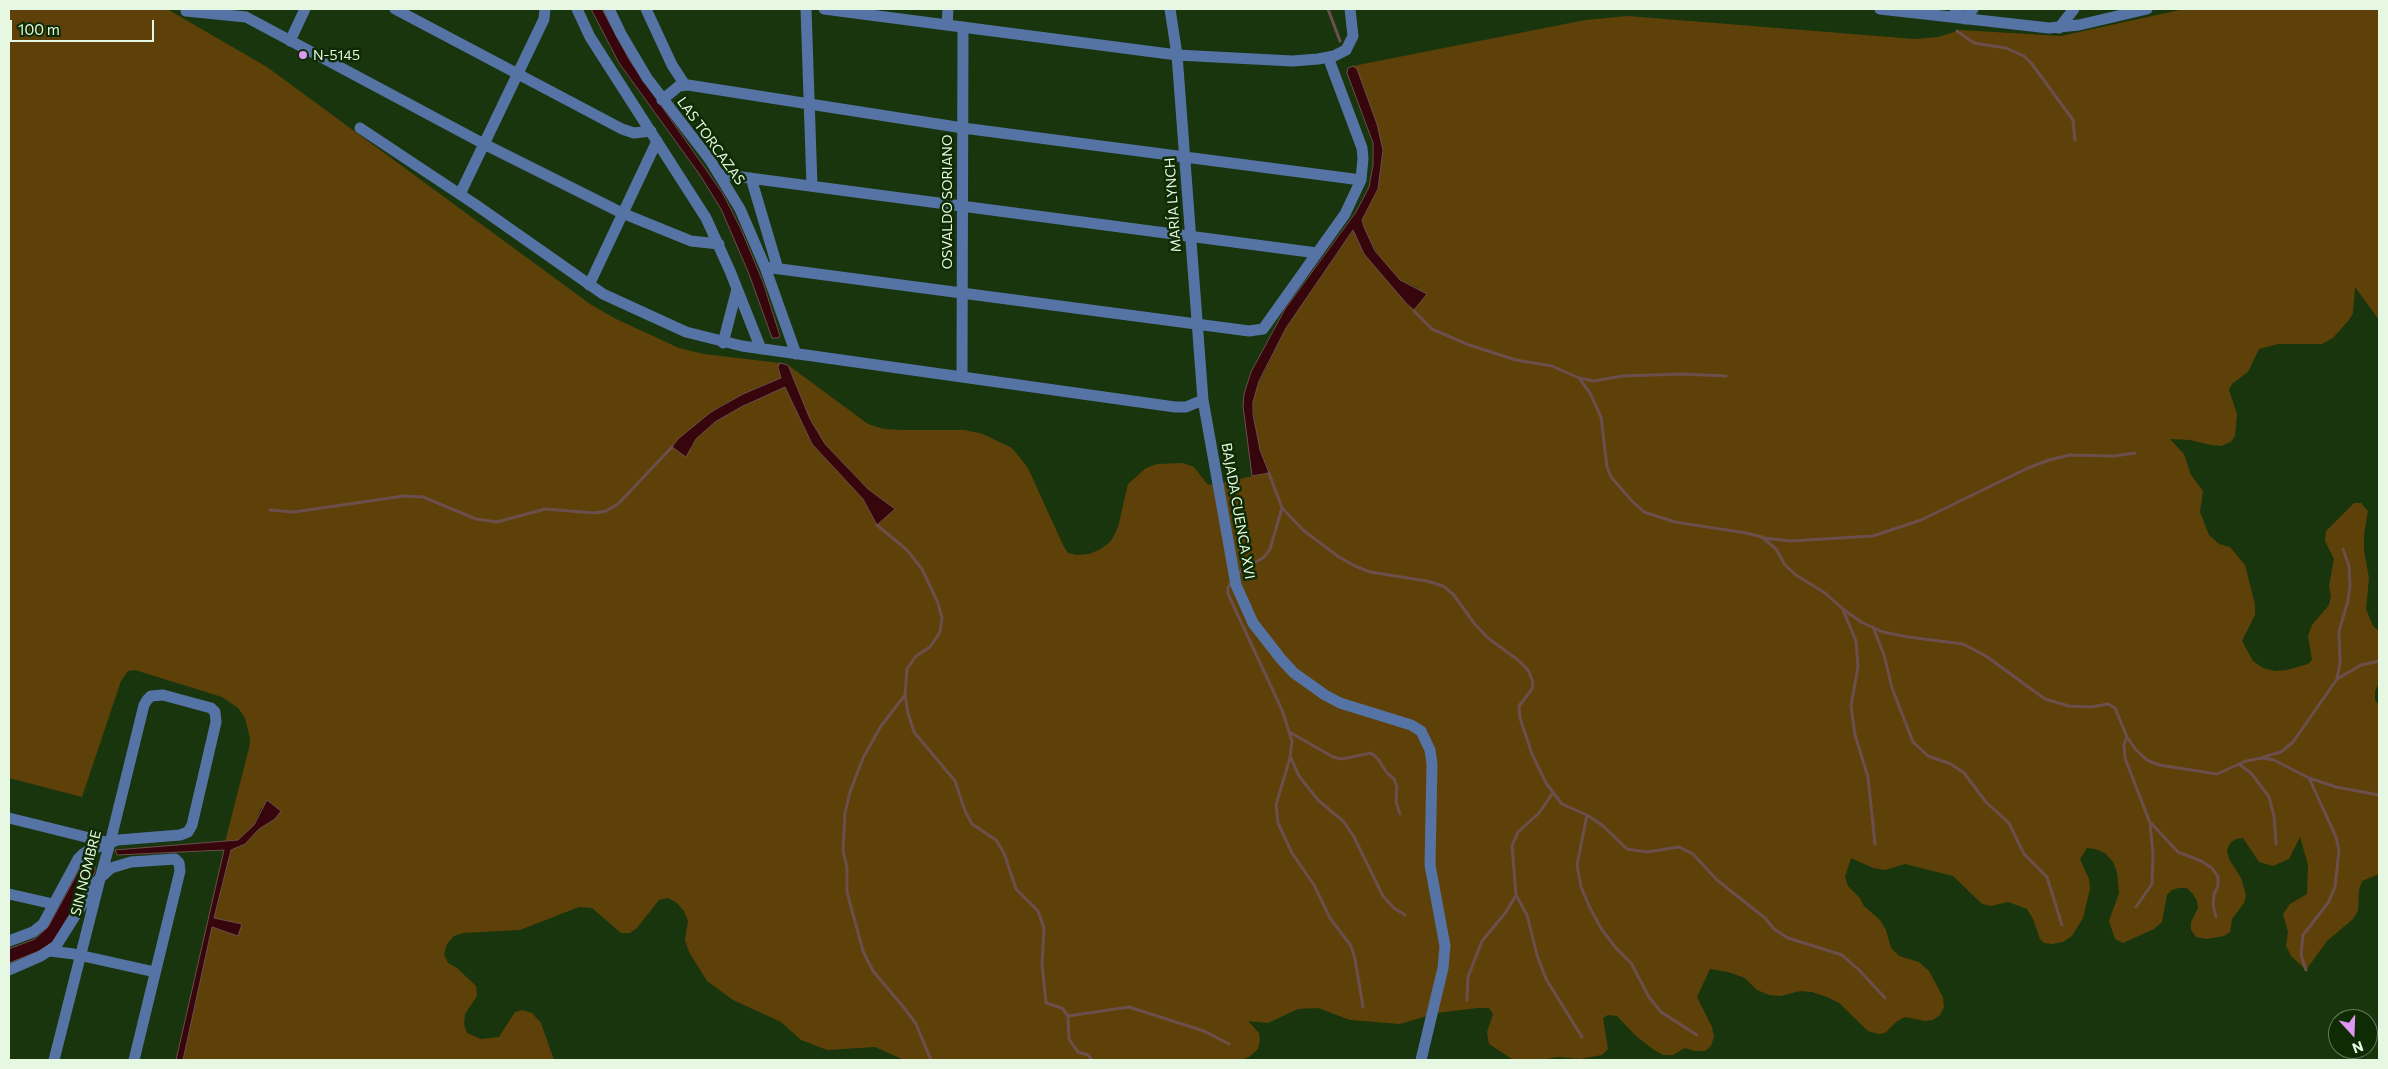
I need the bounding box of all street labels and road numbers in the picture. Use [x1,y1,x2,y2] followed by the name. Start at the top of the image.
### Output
[674,94,748,188] street label: LAS TORCAZAS
[939,135,955,269] street label: OSVALDO SORIANO
[1161,157,1185,253] street label: MARÍA LYNCH
[1218,441,1258,581] street label: BAJADA CUENCA XVI
[67,829,105,917] street label: SIN NOMBRE

